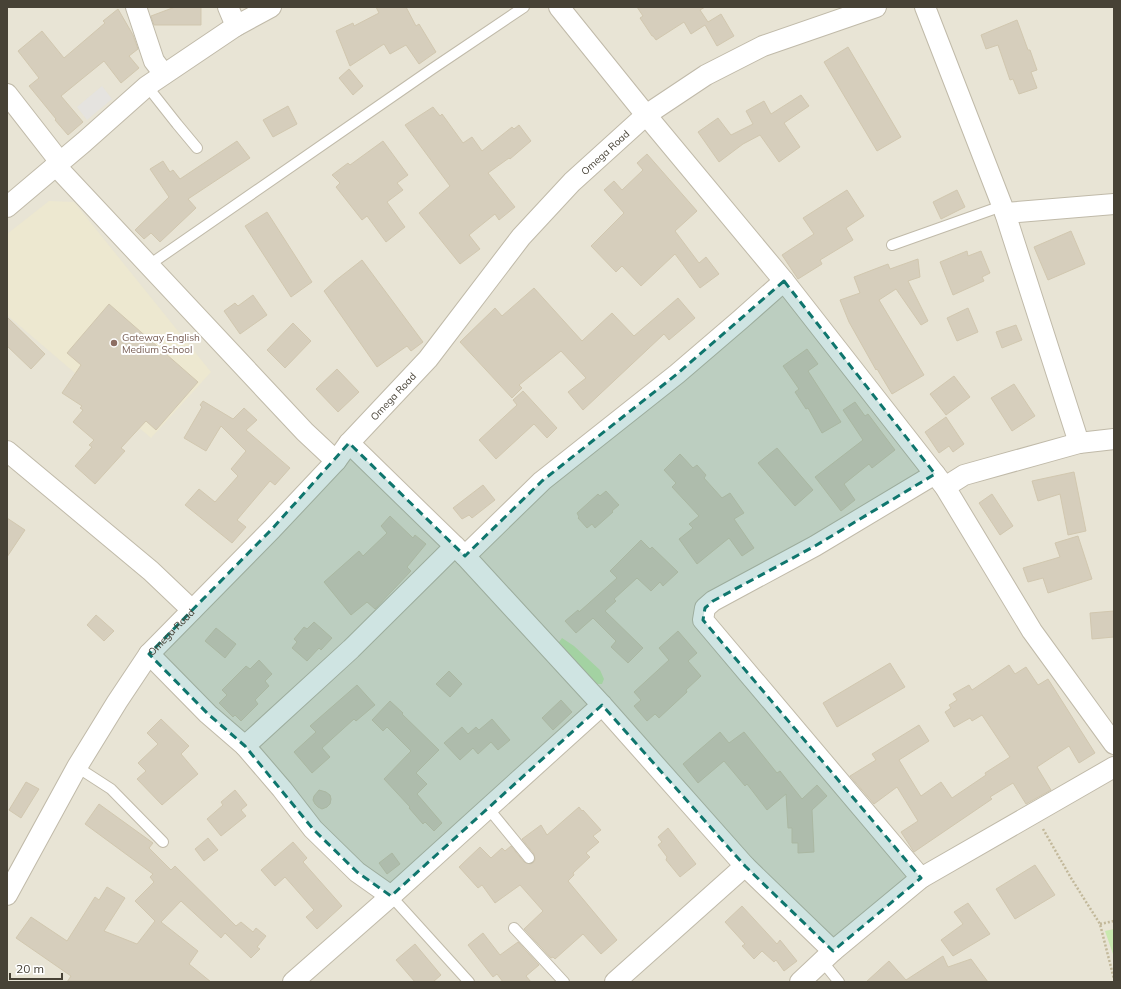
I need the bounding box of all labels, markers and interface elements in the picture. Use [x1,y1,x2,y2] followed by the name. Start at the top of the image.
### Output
[578,127,632,178] street label: Omega Road
[122,331,200,356] place label: Gateway English Medium School
[109,338,119,348] marker: Gateway English Medium School
[367,370,419,423] street label: Omega Road
[145,605,197,658] street label: Omega Road
[10,955,62,981] scale bar
[16,961,44,976] text: 20 m

